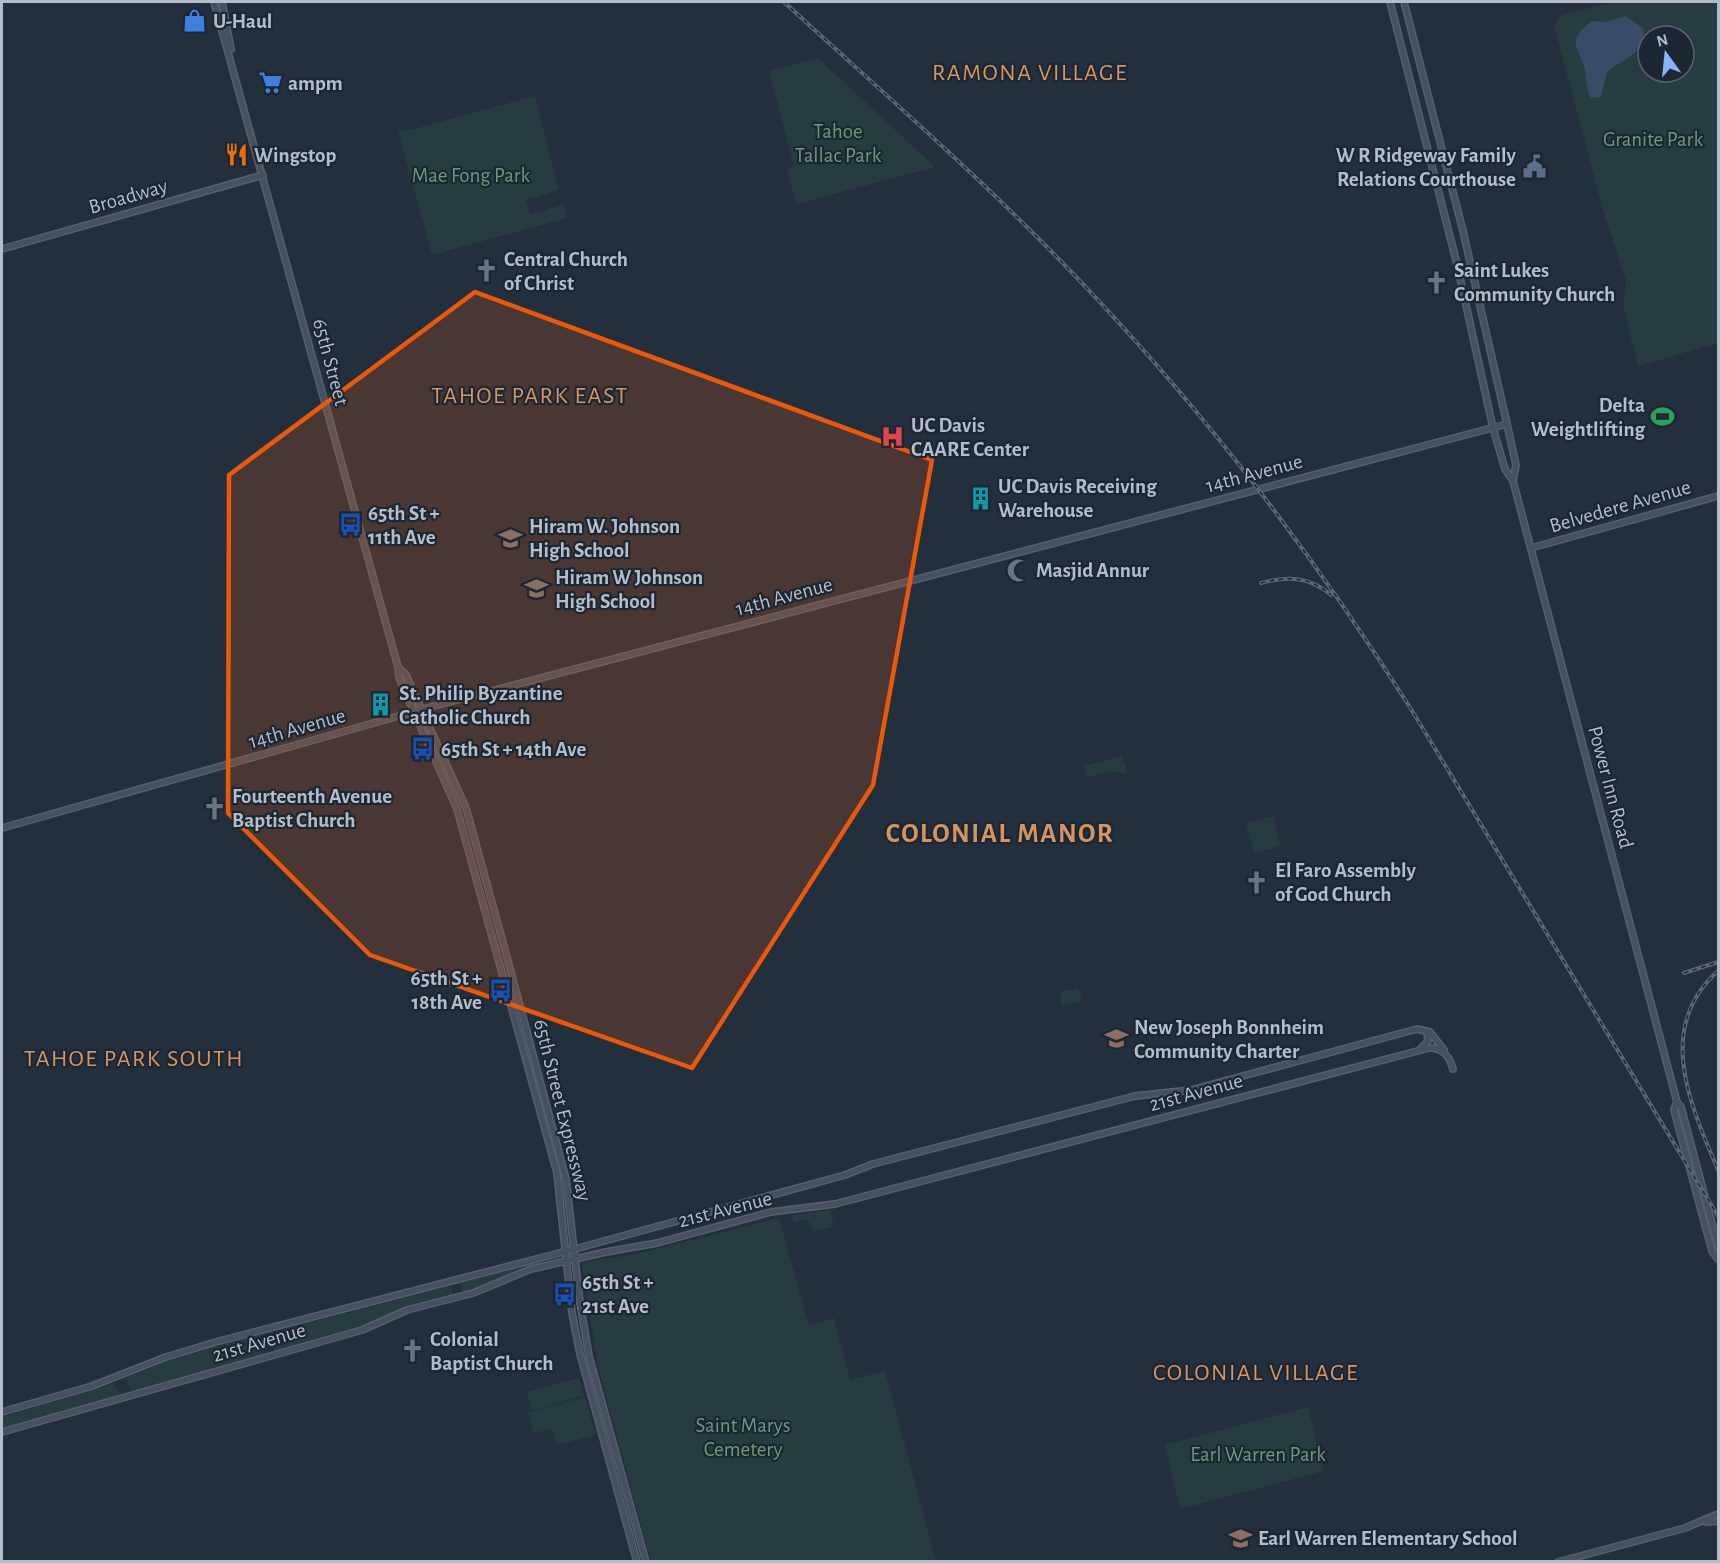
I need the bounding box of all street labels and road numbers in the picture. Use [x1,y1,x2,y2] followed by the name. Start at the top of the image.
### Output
[86,175,170,218] street label: Broadway
[309,316,352,408] street label: 65th Street
[1203,450,1305,497] street label: 14th Avenue
[1547,476,1693,537] street label: Belvedere Avenue
[733,573,835,620] street label: 14th Avenue
[246,705,348,752] street label: 14th Avenue
[1584,724,1637,851] street label: Power Inn Road
[530,1017,595,1203] street label: 65th Street Expressway
[1147,1070,1245,1115] street label: 21st Avenue
[676,1188,774,1231] street label: 21st Avenue
[210,1319,308,1366] street label: 21st Avenue

